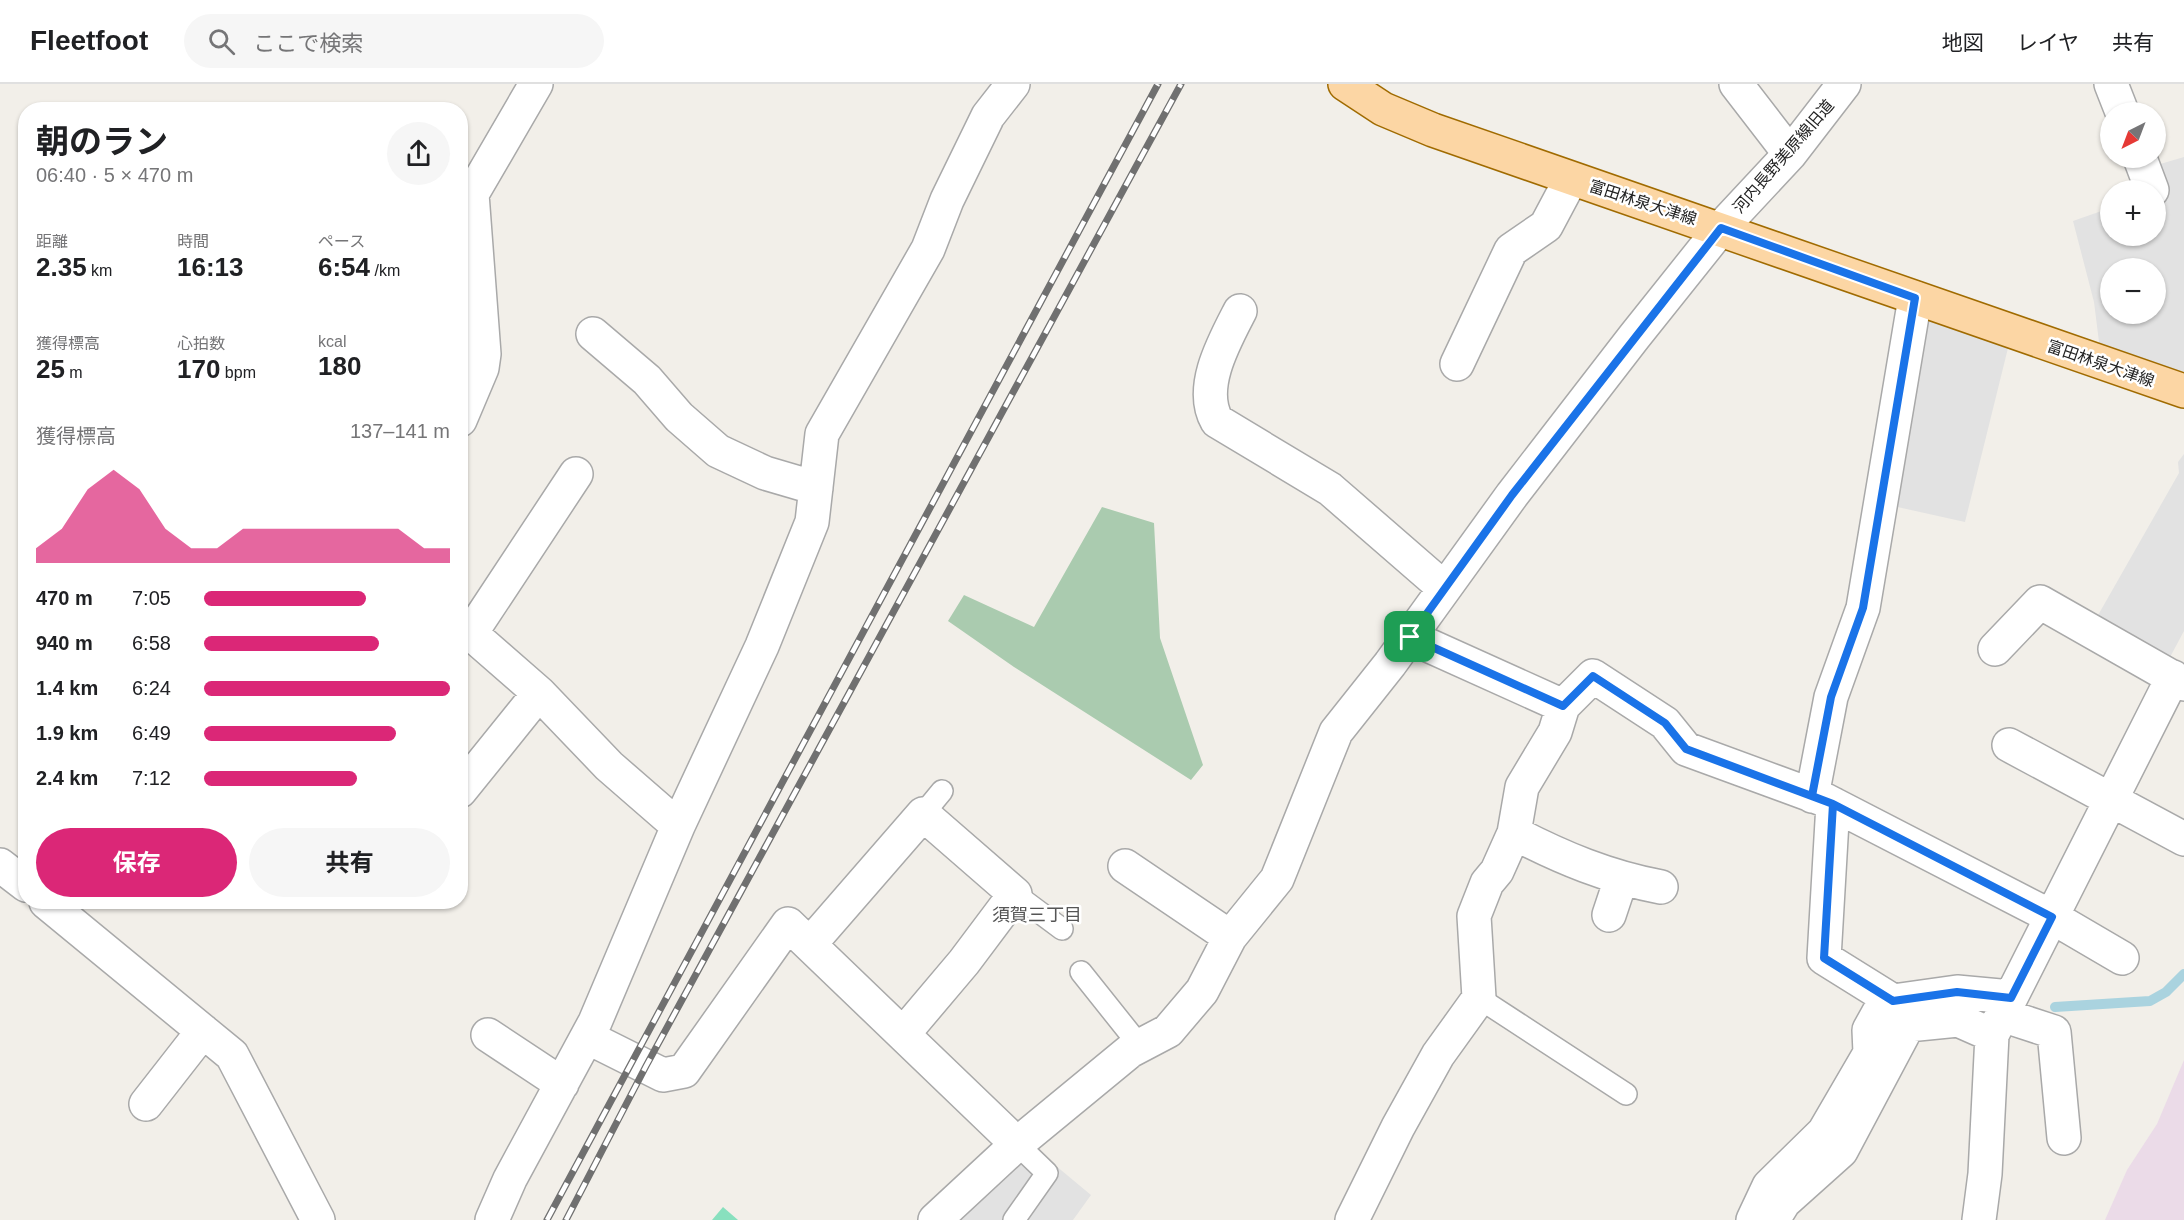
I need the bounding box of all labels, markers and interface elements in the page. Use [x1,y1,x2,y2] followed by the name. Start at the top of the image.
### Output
[184,14,604,68] search box
[30,25,148,56] text: Fleetfoot
[205,25,238,58] icon: search
[253,31,363,56] text: ここで検索
[1942,31,1984,54] text: 地図
[2017,31,2079,54] text: レイヤ
[2112,31,2154,54] text: 共有
[1730,96,1837,216] street label: 河内長野美原線旧道
[2100,102,2166,168] north arrow
[2100,102,2166,324] map controls
[387,122,450,185] button: share
[36,123,168,160] text: 朝のラン
[36,164,193,186] text: 06:40 · 5 × 470 m
[1587,177,1699,228] street label: 富田林泉大津線
[2100,180,2166,246] button: +
[36,233,68,250] text: 距離
[177,233,209,250] text: 時間
[318,233,365,250] text: ペース
[36,252,87,282] text: 2.35
[177,252,244,282] text: 16:13
[318,252,370,282] text: 6:54
[2100,258,2166,324] button: −
[87,262,112,279] text: km
[370,262,400,279] text: /km
[318,333,346,350] text: kcal
[36,335,100,352] text: 獲得標高
[177,335,225,352] text: 心拍数
[2045,337,2157,390] street label: 富田林泉大津線
[318,351,361,381] text: 180
[36,354,65,384] text: 25
[177,354,220,384] text: 170
[65,364,83,381] text: m
[220,364,256,381] text: bpm
[350,420,450,442] text: 137–141 m
[36,425,116,447] text: 獲得標高
[36,587,93,609] text: 470 m
[132,587,171,609] text: 7:05
[1384,611,1435,662] pin
[1393,620,1426,653] icon: arrive
[36,632,93,654] text: 940 m
[132,632,171,654] text: 6:58
[36,677,98,699] text: 1.4 km
[132,677,171,699] text: 6:24
[36,722,98,744] text: 1.9 km
[132,722,171,744] text: 6:49
[36,767,98,789] text: 2.4 km
[132,767,171,789] text: 7:12
[36,828,237,897] button: 保存
[249,828,450,897] button: 共有
[992,905,1082,925] district label: 須賀三丁目

